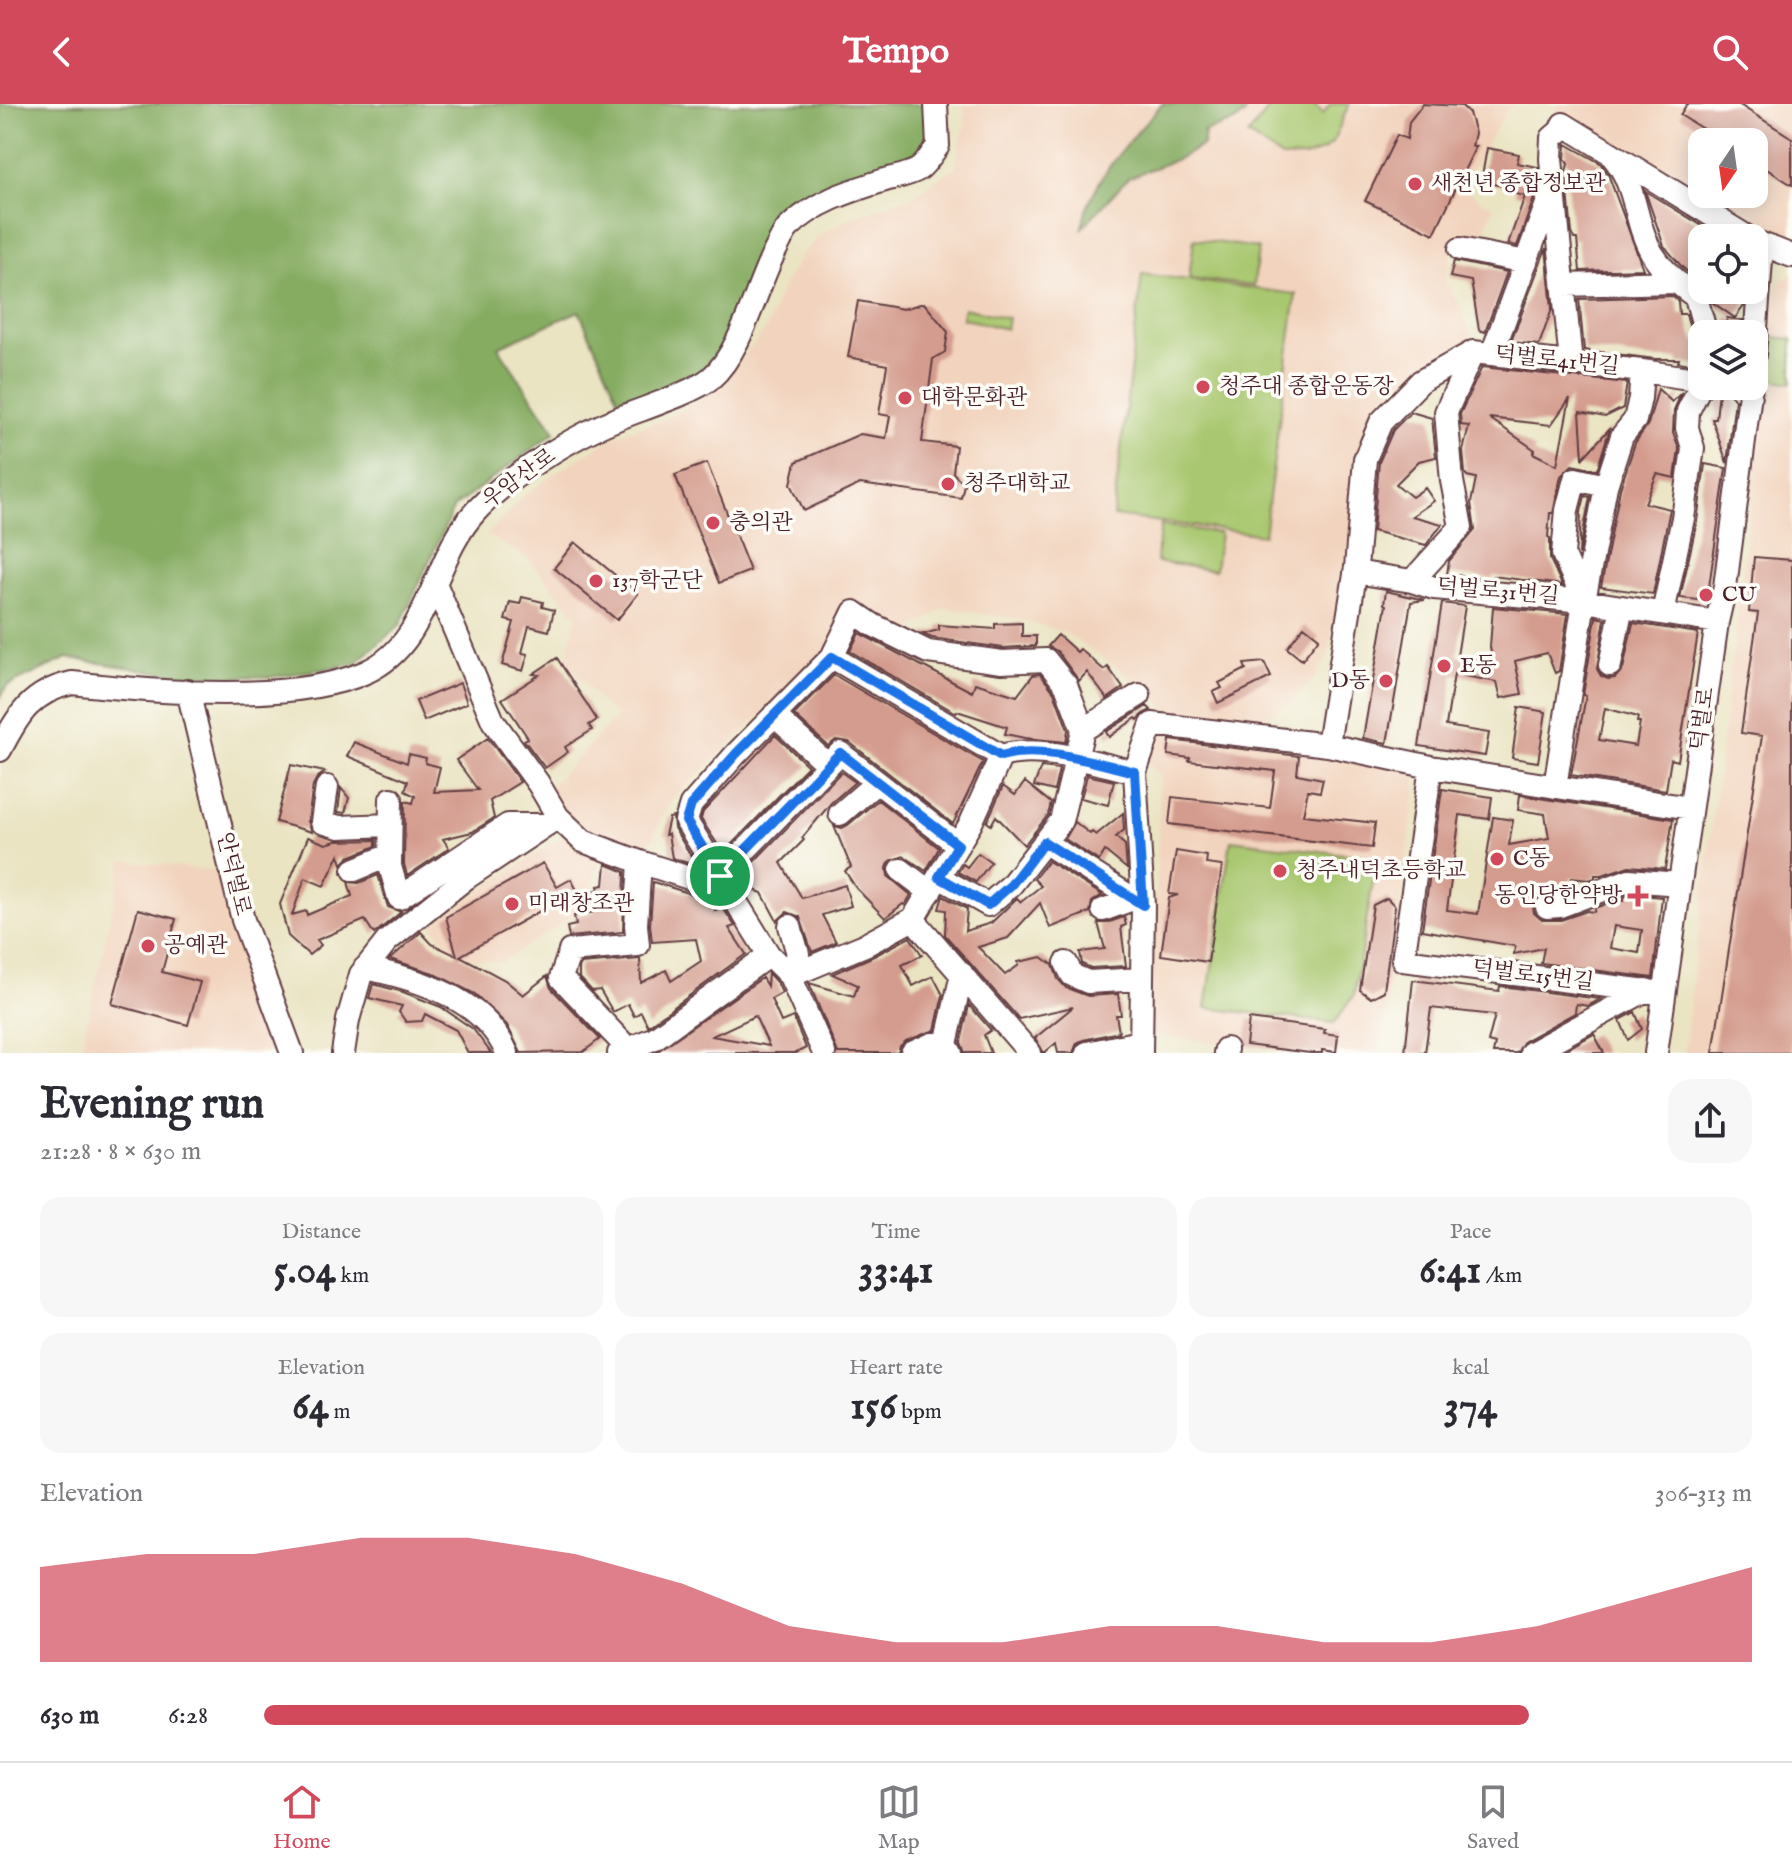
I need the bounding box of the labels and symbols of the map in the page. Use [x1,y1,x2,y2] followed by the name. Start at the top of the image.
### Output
[1688,128,1768,208] north arrow
[1431,170,1607,198] place label: 새천년 종합정보관
[1406,175,1424,193] marker: 새천년 종합정보관
[1493,341,1621,381] street label: 덕벌로41번길
[1219,373,1395,401] place label: 청주대 종합운동장
[1194,378,1212,396] marker: 청주대 종합운동장
[921,384,1028,412] place label: 대학문화관
[896,389,914,407] marker: 대학문화관
[476,443,562,515] street label: 우암산로
[964,470,1070,498] place label: 청주대학교
[939,475,957,493] marker: 청주대학교
[729,509,794,537] place label: 충의관
[704,514,722,532] marker: 충의관
[612,567,703,595] place label: 137학군단
[587,572,605,590] marker: 137학군단
[1436,573,1560,611] street label: 덕벌로31번길
[1722,581,1757,609] place label: CU
[1697,586,1715,604] marker: CU
[1460,652,1497,680] place label: E동
[1435,657,1453,675] marker: E동
[1331,667,1370,695] place label: D동
[1377,672,1395,690] marker: D동
[1685,685,1721,753] street label: 덕벌로
[210,829,256,919] street label: 안덕벌로
[686,842,754,910] pin
[1513,845,1550,873] place label: C동
[1488,850,1506,868] marker: C동
[1296,857,1466,885] place label: 청주내덕초등학교
[1271,862,1289,880] marker: 청주내덕초등학교
[1494,882,1623,910] place label: 동인당한약방
[1629,887,1647,905] marker: 동인당한약방
[528,890,635,918] place label: 미래창조관
[503,895,521,913] marker: 미래창조관
[164,932,229,960] place label: 공예관
[139,937,157,955] marker: 공예관
[1471,955,1595,997] street label: 덕벌로15번길

